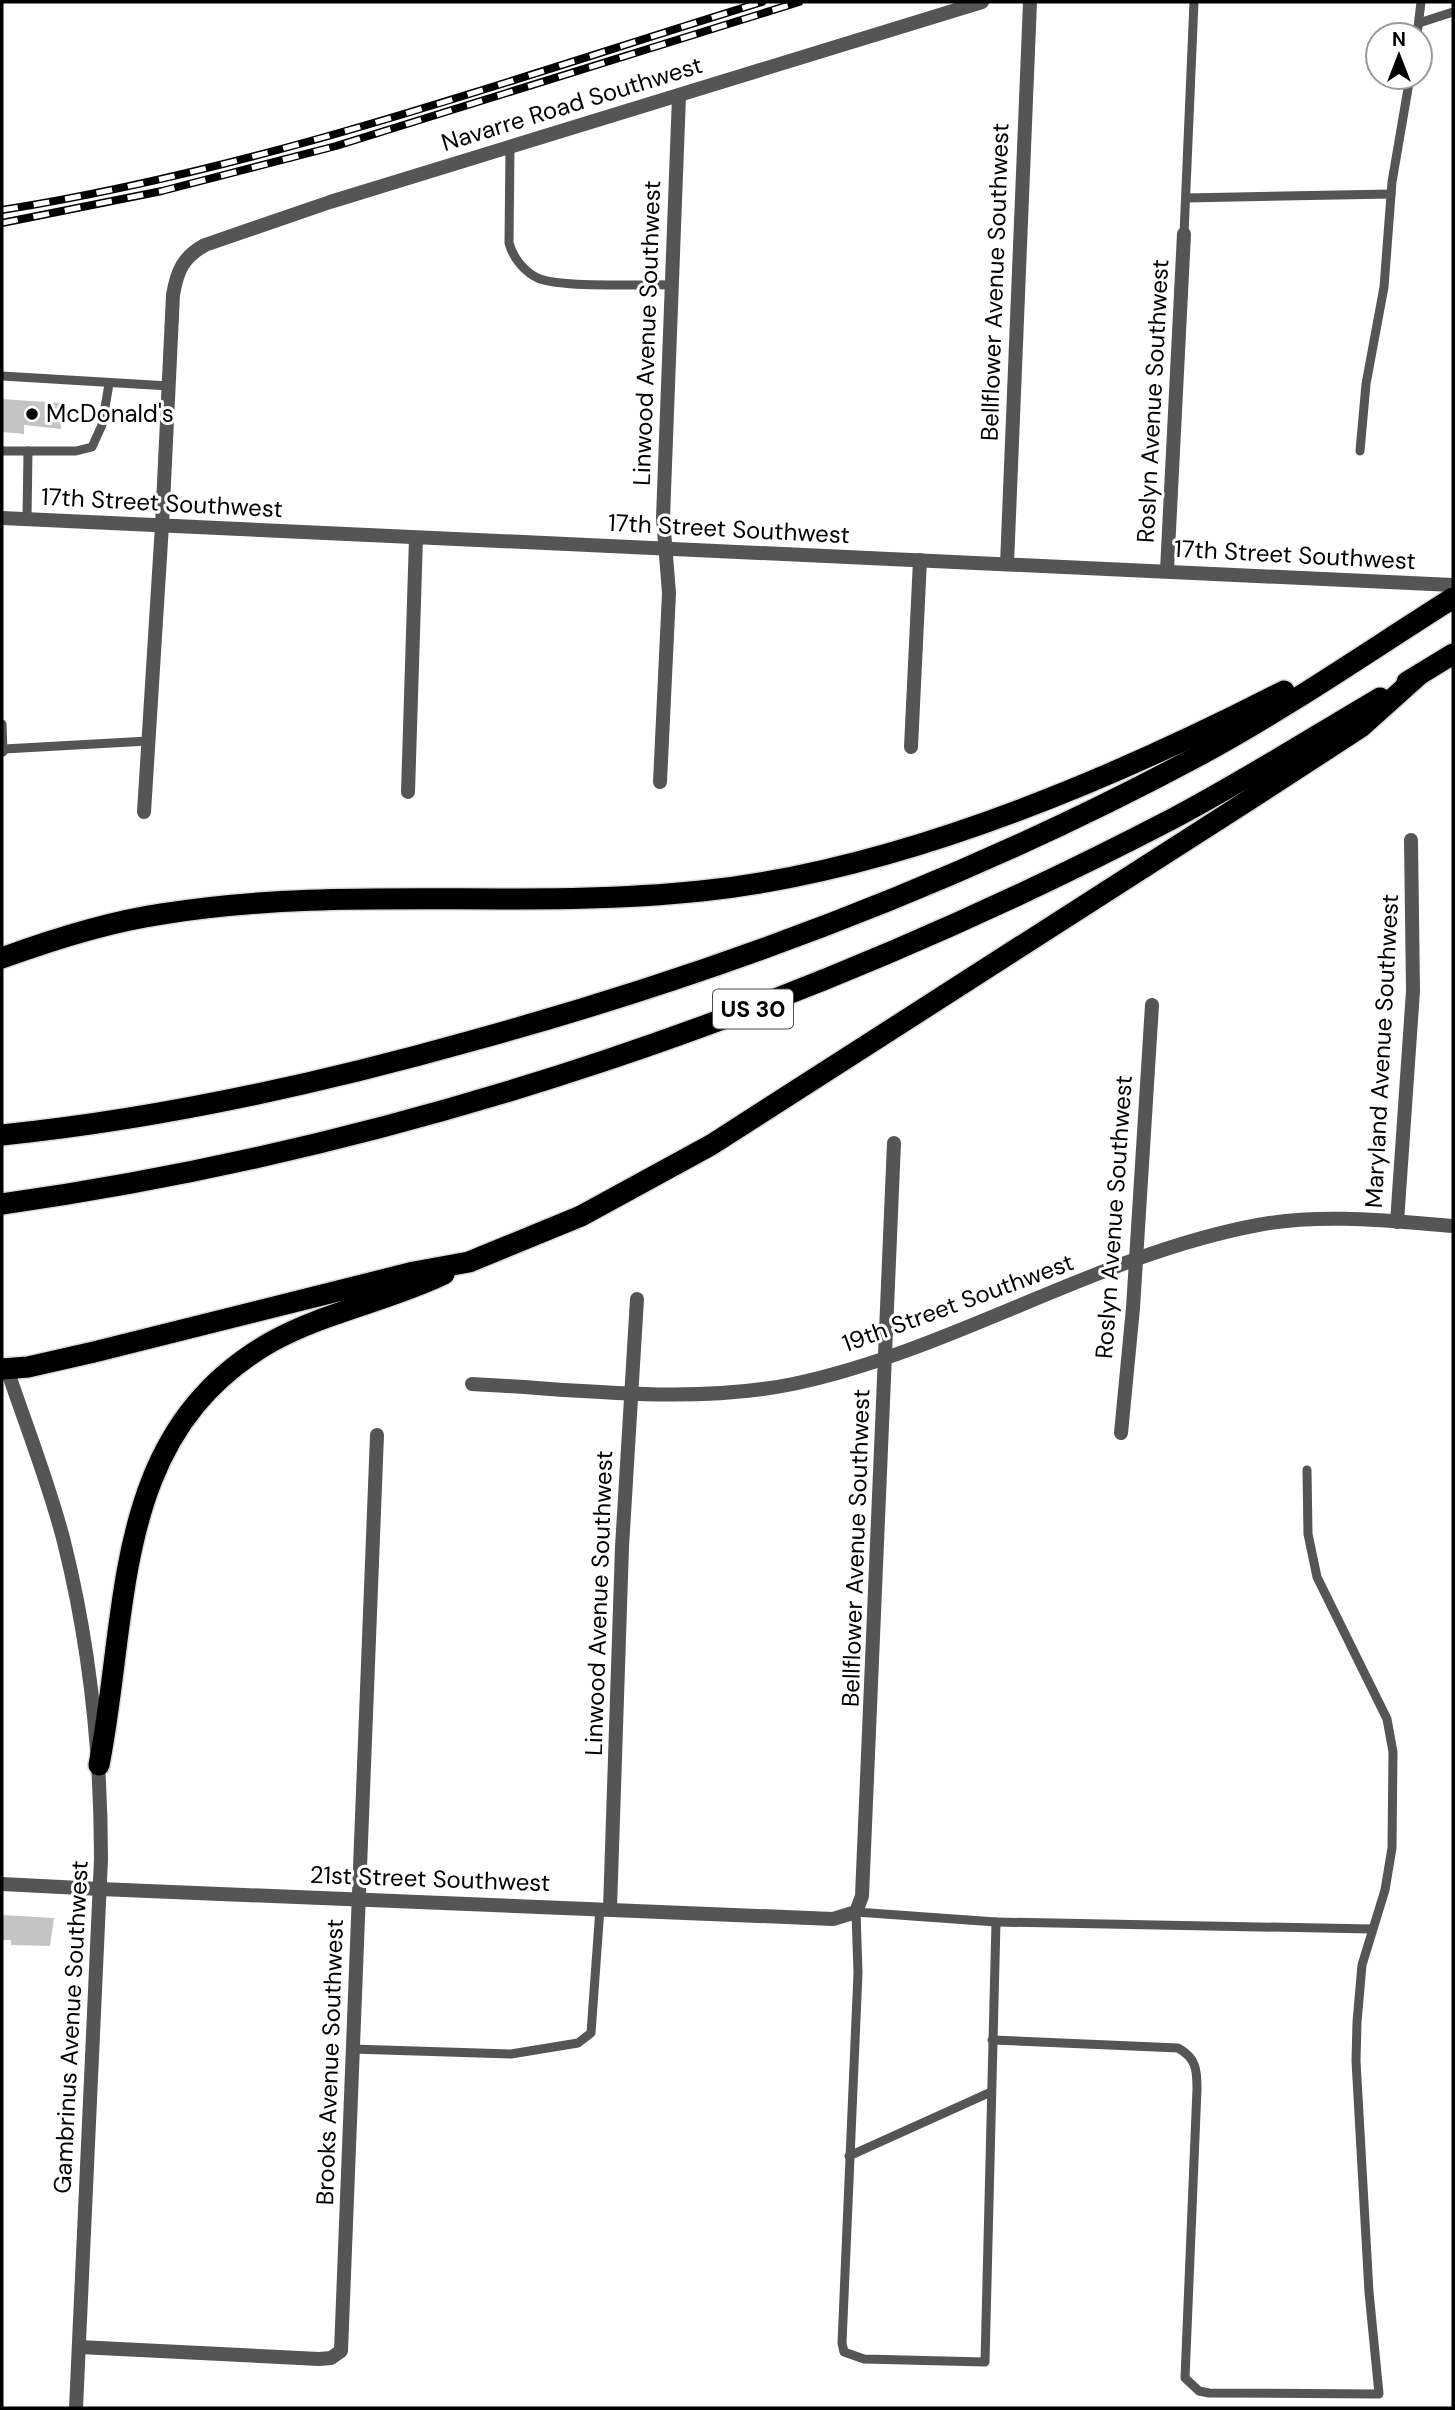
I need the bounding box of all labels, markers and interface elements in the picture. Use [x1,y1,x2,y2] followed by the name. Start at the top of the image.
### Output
[1364,21,1434,91] north arrow
[1392,27,1406,52] text: N
[438,49,706,158] street label: Navarre Road Southwest
[973,122,1016,442] street label: Bellflower Avenue Southwest
[626,180,667,486] street label: Linwood Avenue Southwest
[1130,258,1175,544] street label: Roslyn Avenue Southwest
[46,398,174,429] place label: McDonald's
[24,406,40,422] marker: McDonald's
[40,481,284,524] street label: 17th Street Southwest
[607,507,851,550] street label: 17th Street Southwest
[1173,533,1417,576] street label: 17th Street Southwest
[1358,893,1405,1209] street label: Maryland Avenue Southwest
[713,990,793,1028] road number: US 30
[1088,1074,1139,1360] street label: Roslyn Avenue Southwest
[838,1246,1078,1359] street label: 19th Street Southwest
[834,1388,877,1708] street label: Bellflower Avenue Southwest
[578,1450,619,1756] street label: Linwood Avenue Southwest
[309,1859,551,1898] street label: 21st Street Southwest
[46,1860,95,2194] street label: Gambrinus Avenue Southwest
[309,1918,350,2206] street label: Brooks Avenue Southwest

